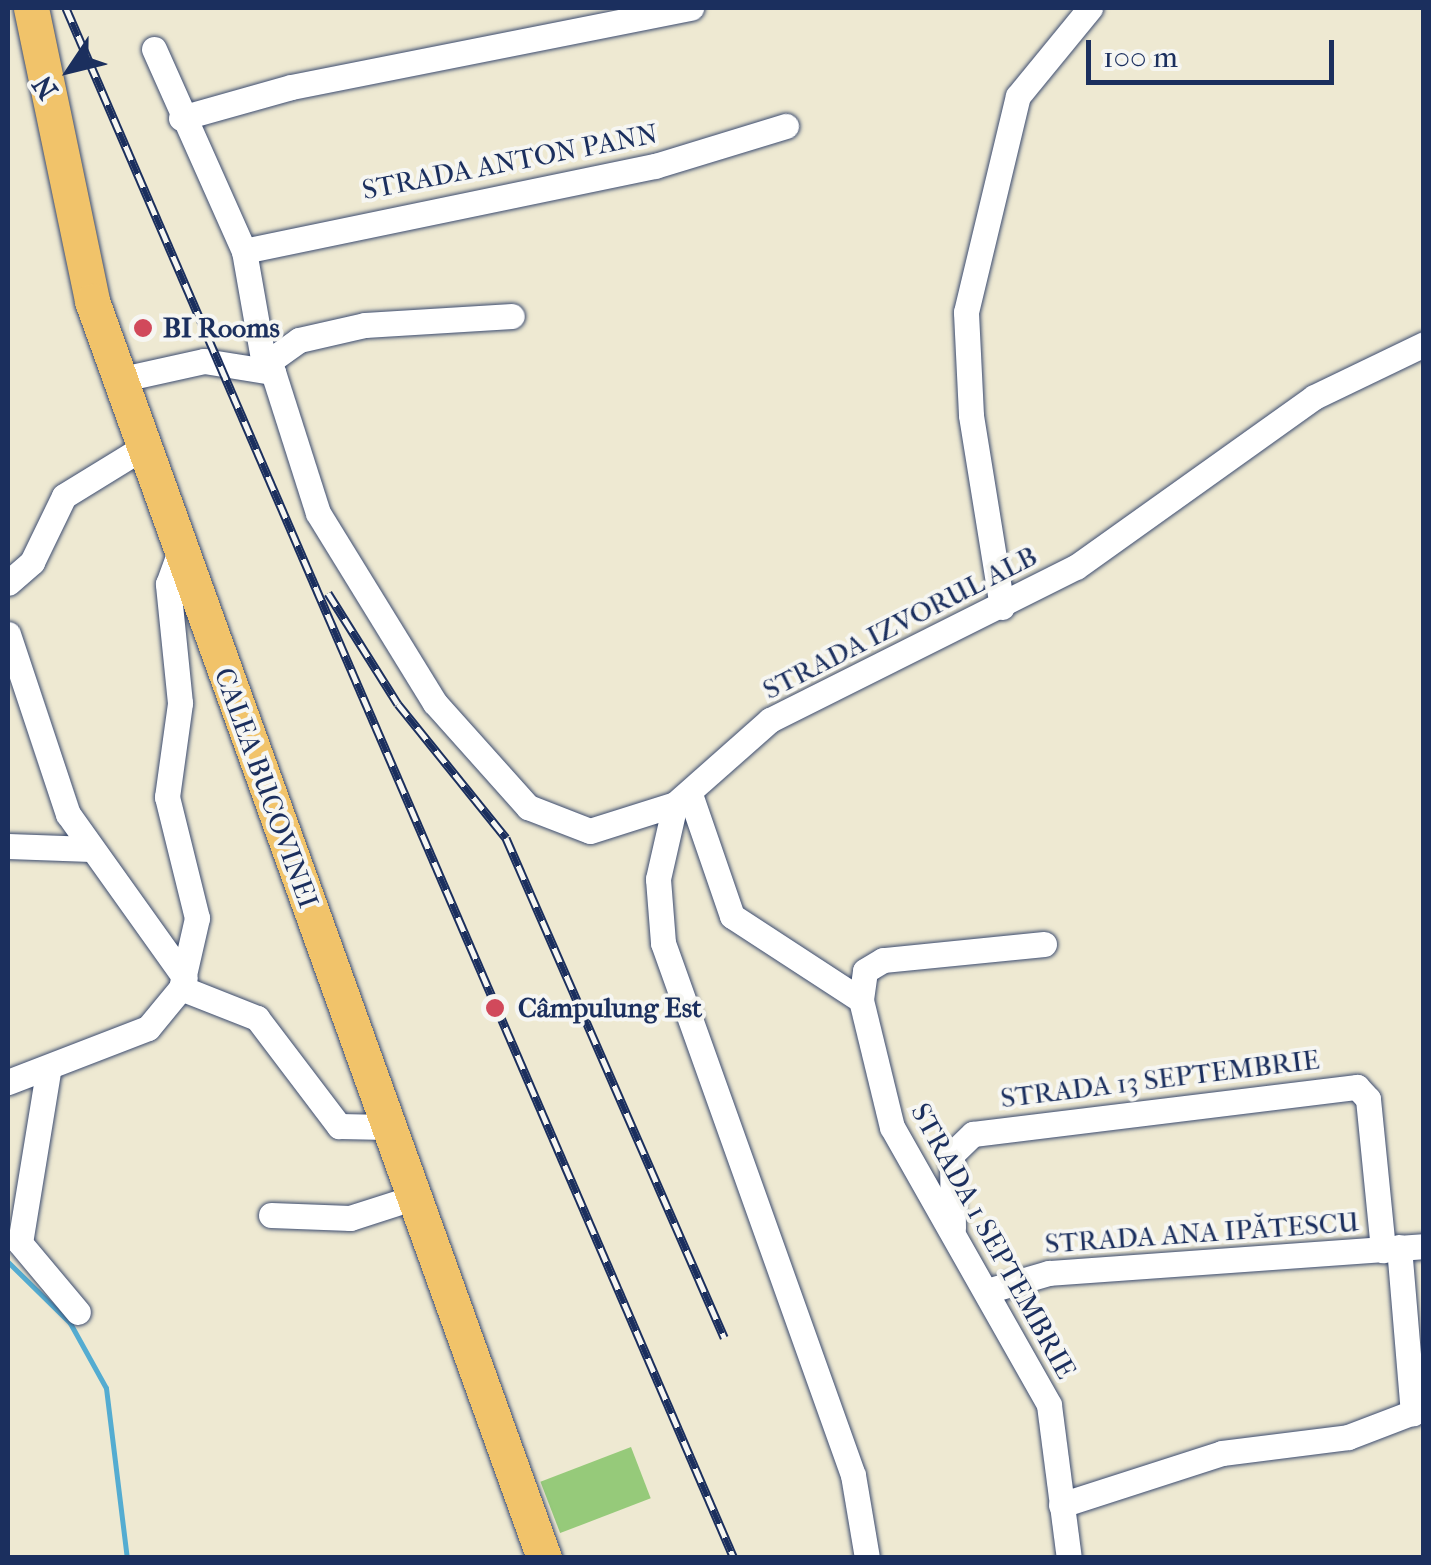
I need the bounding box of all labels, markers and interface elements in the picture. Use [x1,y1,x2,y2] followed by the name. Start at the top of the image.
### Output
[20,20,120,120] north arrow
[1091,20,1338,82] scale bar
[1103,40,1178,75] text: 100 m
[25,69,65,106] text: N
[359,117,661,207] street label: STRADA ANTON PANN
[163,311,280,345] place label: BI Rooms
[132,317,154,339] marker: BI Rooms
[757,539,1043,707] street label: STRADA IZVORUL ALB
[207,663,325,913] street label: CALEA BUCOVINEI
[518,991,702,1025] place label: Câmpulung Est
[482,995,508,1021] marker: Câmpulung Est
[999,1043,1321,1115] street label: STRADA 13 SEPTEMBRIE
[903,1098,1083,1384] street label: STRADA 1 SEPTEMBRIE
[1044,1205,1360,1261] street label: STRADA ANA IPĂTESCU

